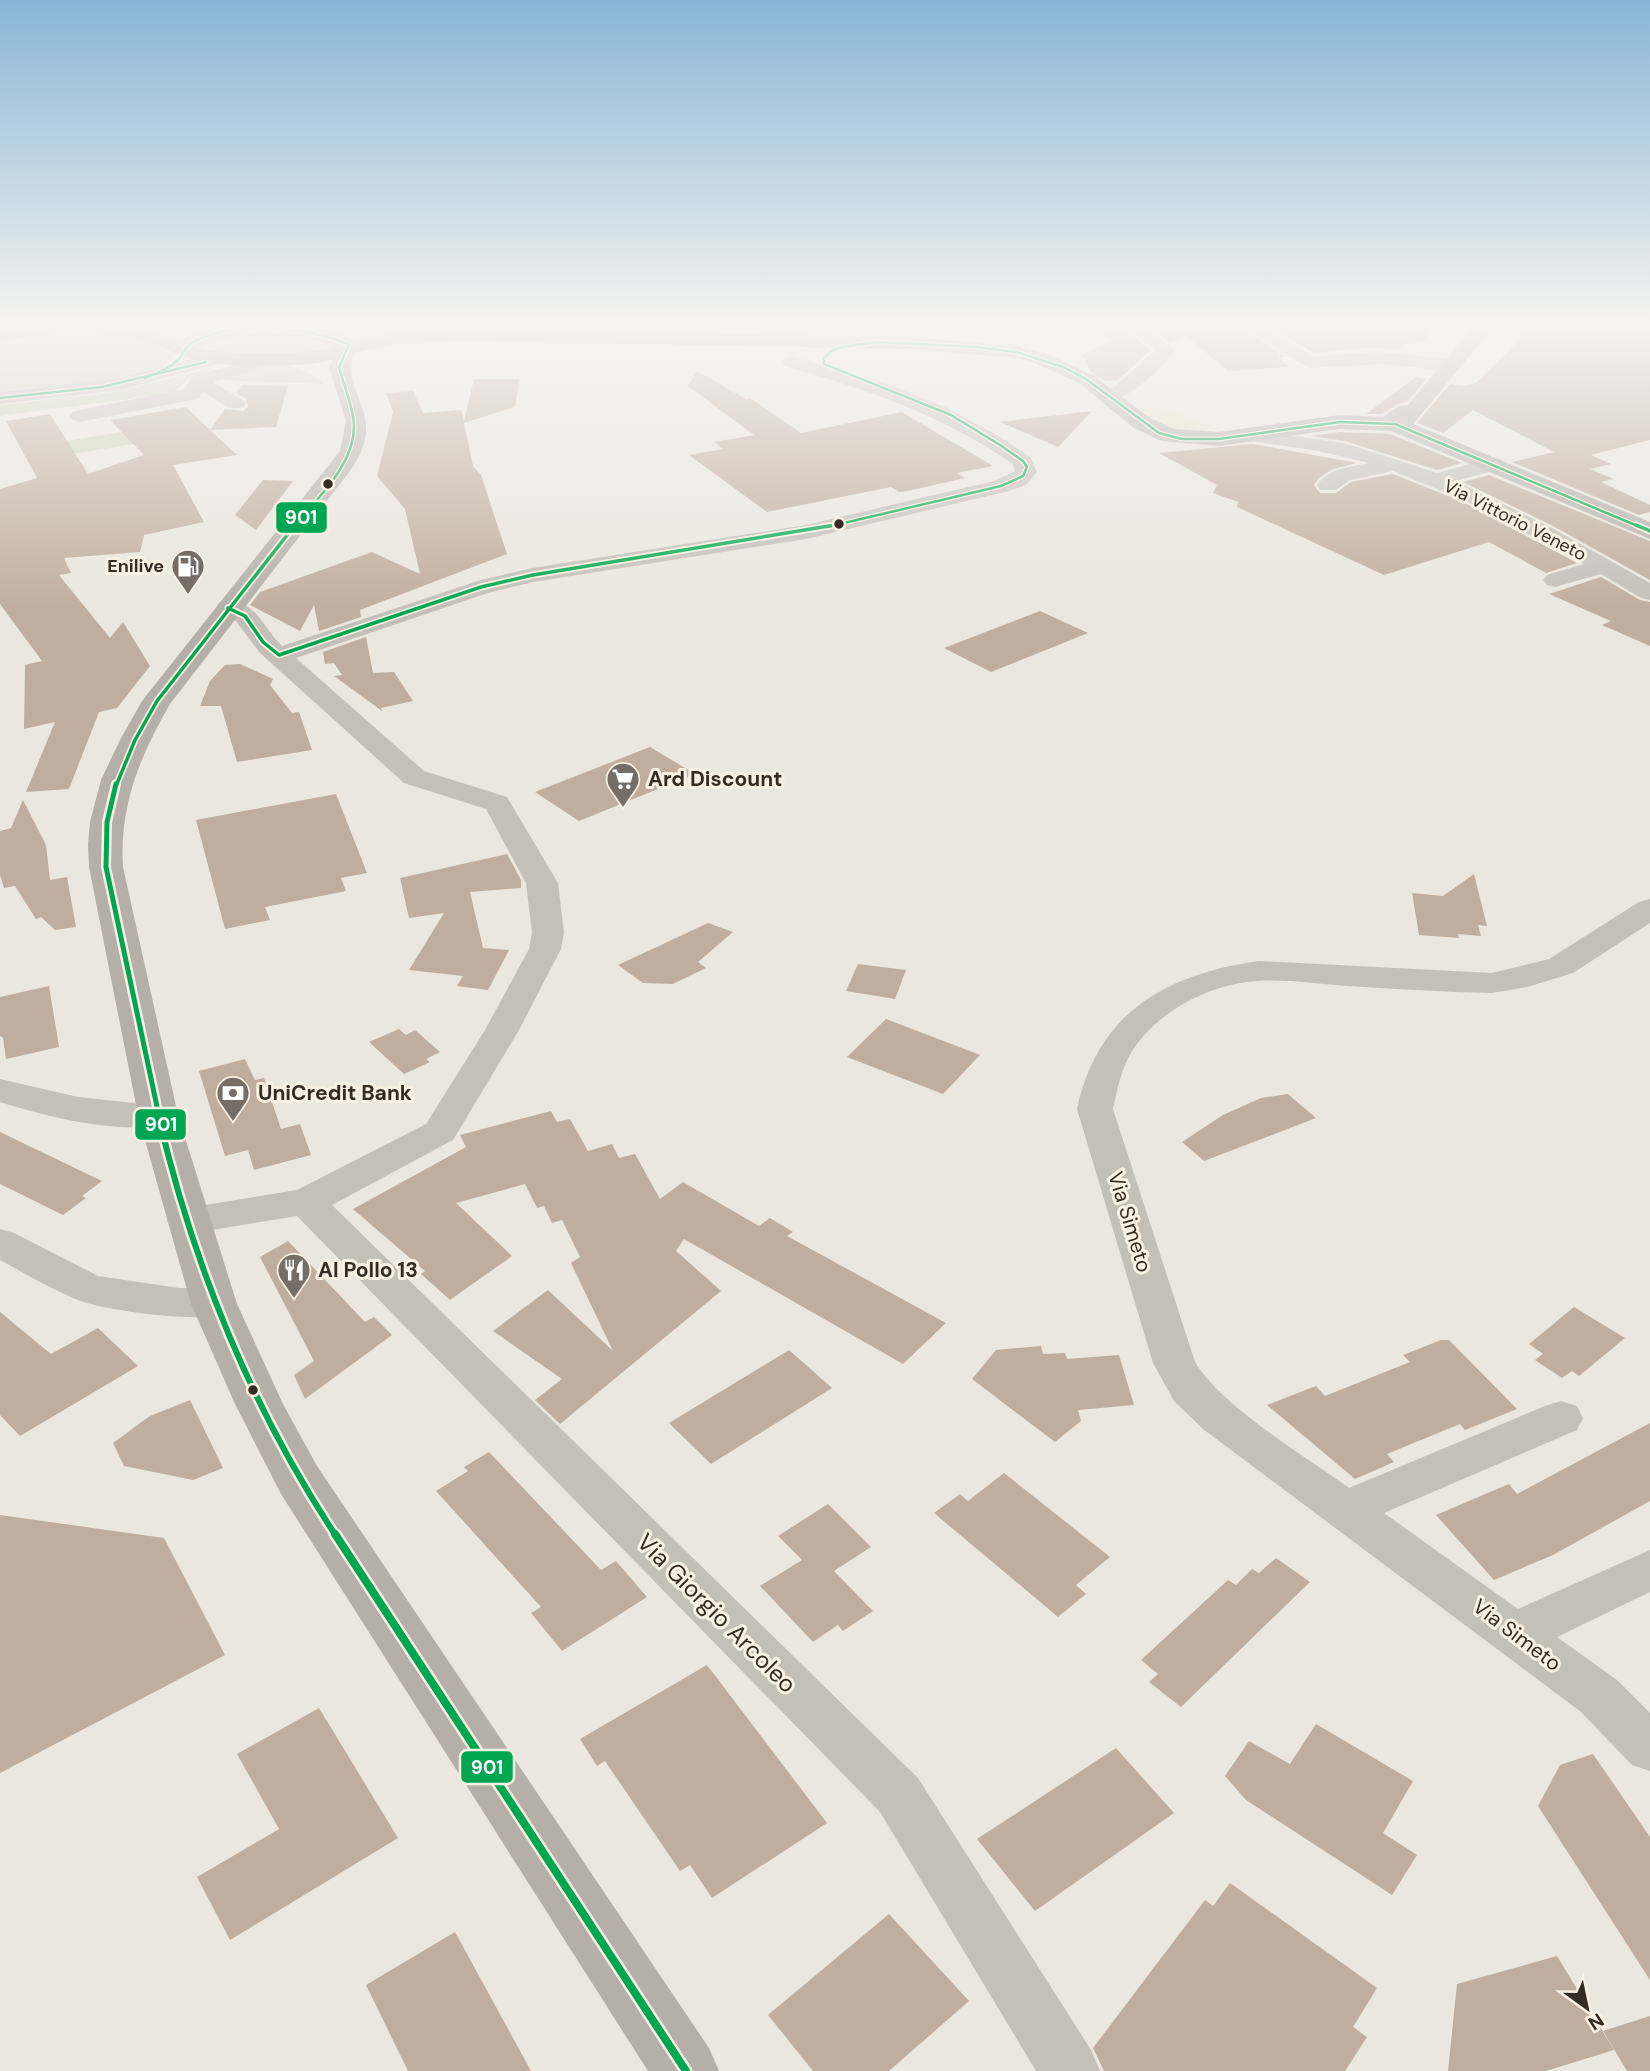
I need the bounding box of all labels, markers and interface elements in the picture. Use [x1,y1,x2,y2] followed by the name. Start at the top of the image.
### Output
[1440,474,1590,566] street label: Via Vittorio Veneto
[321,477,335,491] unlabelled marker
[275,501,328,534] line badge: 901
[285,505,317,530] text: 901
[832,517,846,531] unlabelled marker
[169,547,207,596] fuel station icon: Enilive
[107,554,164,578] place label: Enilive
[604,760,642,809] supermarket icon: Ard Discount
[648,765,782,793] place label: Ard Discount
[214,1074,252,1123] bank icon: UniCredit Bank
[258,1079,412,1107] place label: UniCredit Bank
[134,1108,187,1141] line badge: 901
[145,1112,177,1137] text: 901
[1101,1168,1159,1276] street label: Via Simeto
[275,1251,313,1300] restaurant icon: Al Pollo 13
[318,1256,418,1284] place label: Al Pollo 13
[246,1383,260,1397] unlabelled marker
[631,1527,803,1699] street label: Via Giorgio Arcoleo
[1467,1593,1567,1677] street label: Via Simeto
[460,1750,514,1784] line badge: 901
[471,1755,503,1780] text: 901
[1552,1973,1622,2043] north arrow
[1583,2008,1609,2036] text: N

